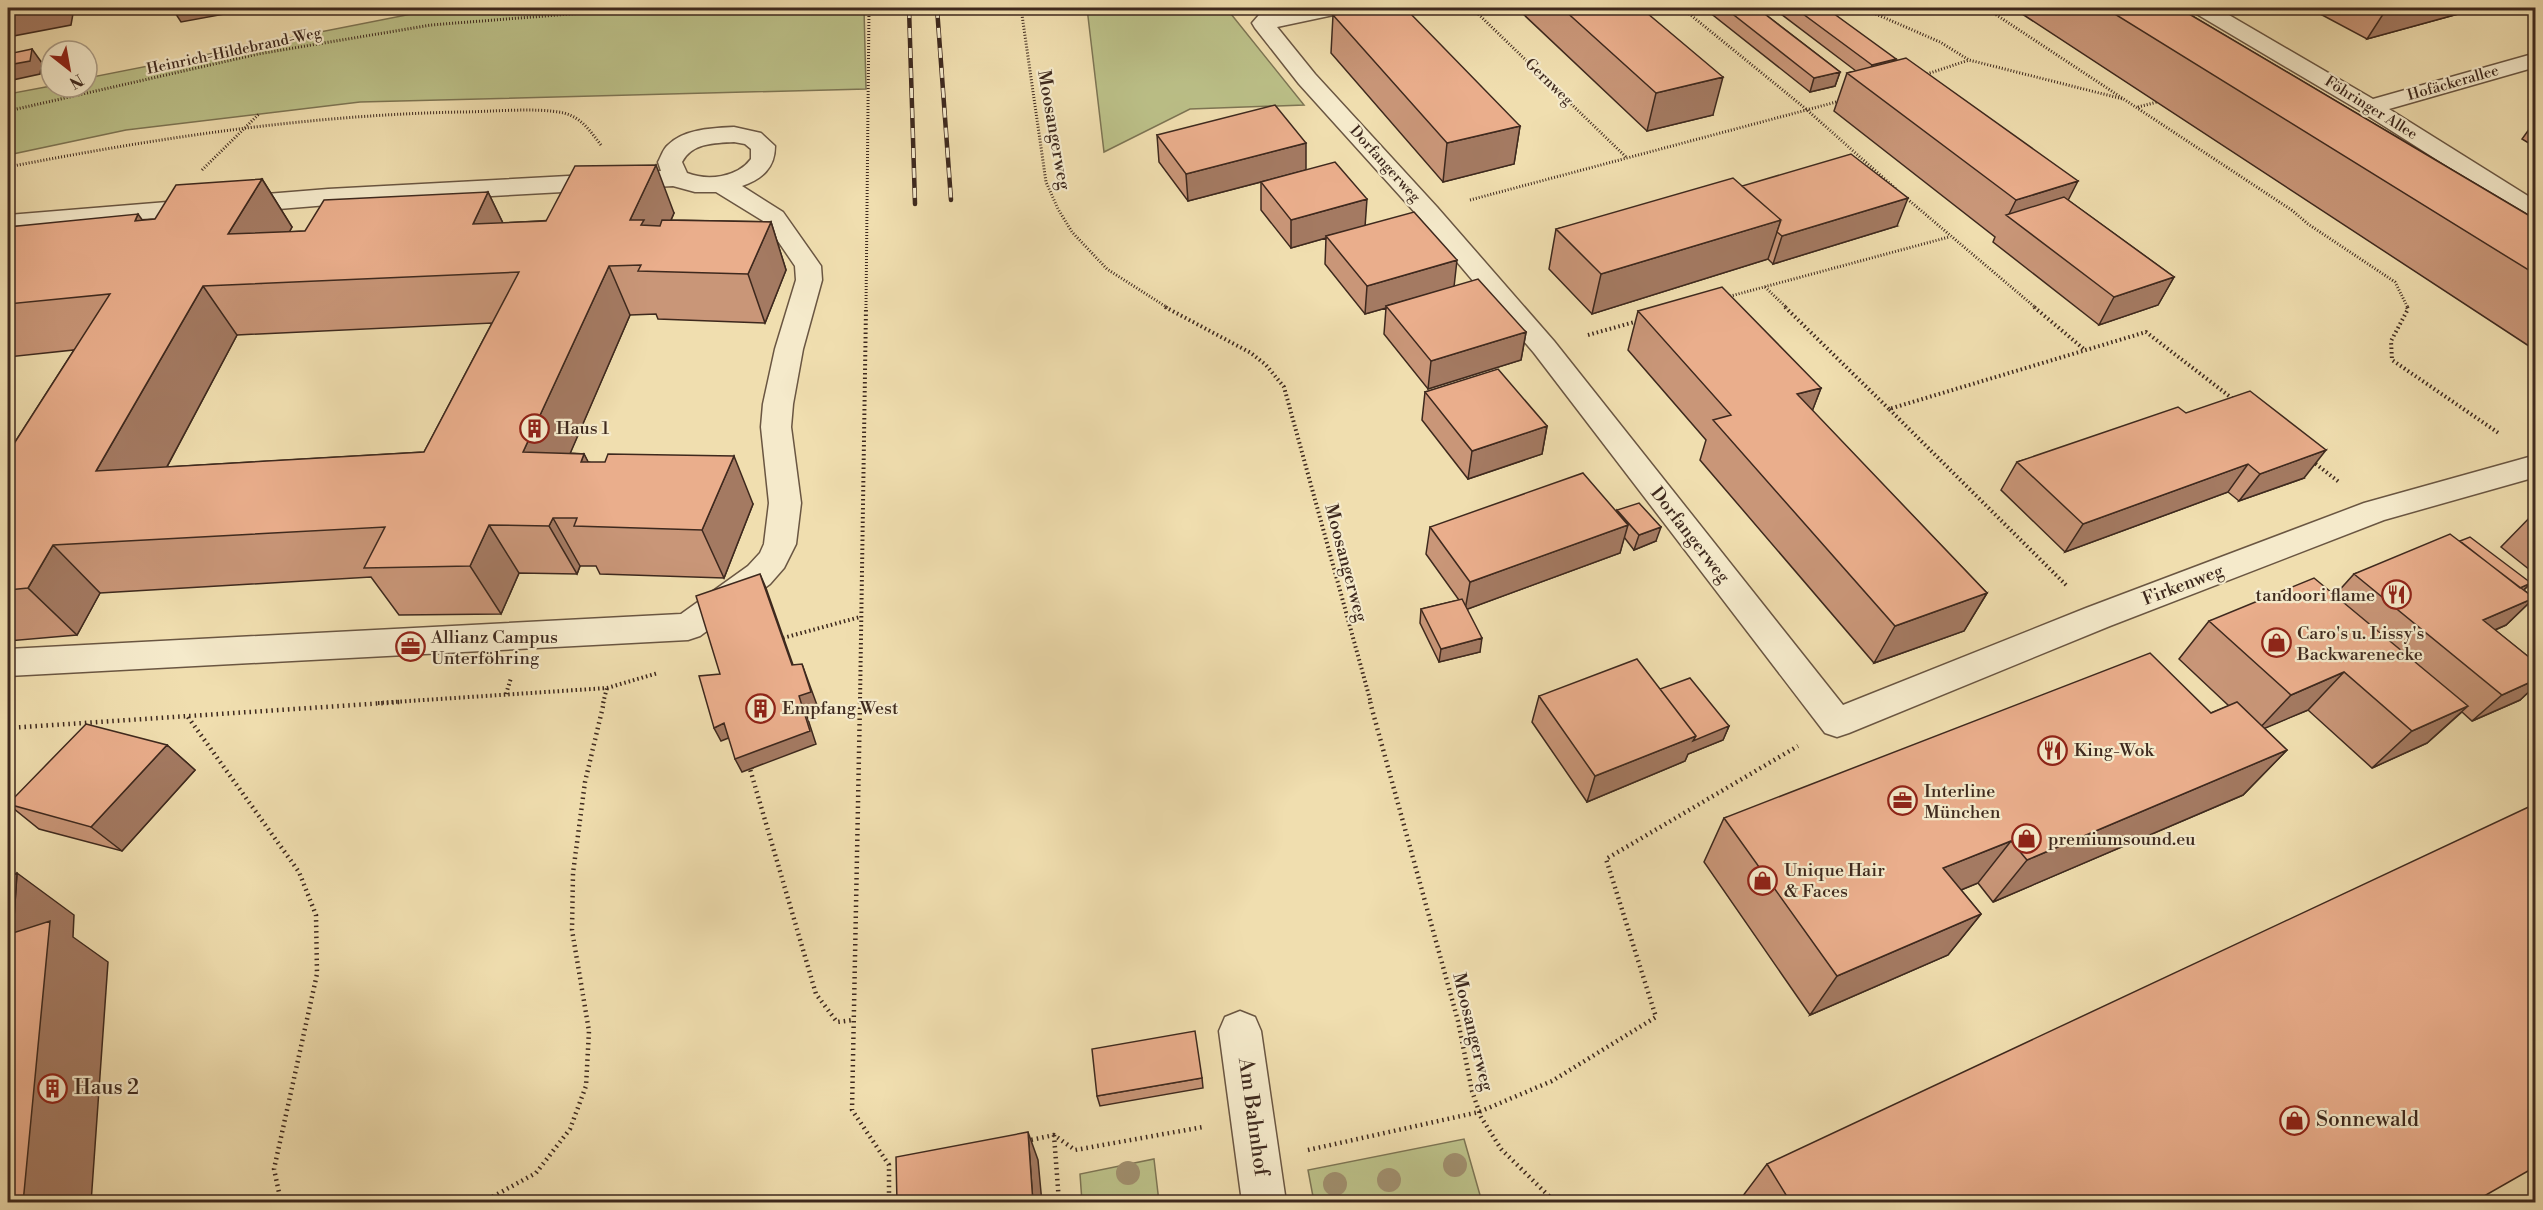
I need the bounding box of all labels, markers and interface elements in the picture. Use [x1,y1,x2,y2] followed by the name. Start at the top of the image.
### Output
[145,23,323,79] street label: Heinrich-Hildebrand-Weg
[39,39,99,99] north arrow
[1521,54,1577,110] street label: Gernweg
[2405,61,2501,105] street label: Hofäckerallee
[1032,68,1076,192] street label: Moosangerweg
[65,69,87,93] text: N
[2321,72,2421,144] street label: Föhringer Allee
[1346,122,1425,206] street label: Dorfangerweg
[519,412,551,444] building icon: Haus 1
[556,417,609,440] place label: Haus 1
[1645,482,1735,588] street label: Dorfangerweg
[1319,501,1373,625] street label: Moosangerweg
[2139,559,2227,611] street label: Firkenweg
[2380,579,2412,611] restaurant icon: tandoori flame
[2255,584,2375,607] place label: tandoori flame
[2296,622,2425,666] place label: Caro's u. Lissy's Backwarenecke
[430,626,558,670] place label: Allianz Campus Unterföhring
[2260,627,2292,659] shop icon: Caro's u. Lissy's Backwarenecke
[394,631,426,663] office icon: Allianz Campus Unterföhring
[745,692,777,724] building icon: Empfang West
[782,697,899,720] place label: Empfang West
[2037,734,2069,766] restaurant icon: King-Wok
[2074,739,2156,762] place label: King-Wok
[1924,780,2001,824] place label: Interline München
[1887,785,1919,817] office icon: Interline München
[2011,823,2043,855] shop icon: premiumsound.eu
[2048,828,2196,851] place label: premiumsound.eu
[1784,859,1885,903] place label: Unique Hair & Faces
[1747,864,1779,896] shop icon: Unique Hair & Faces
[1447,970,1499,1094] street label: Moosangerweg
[1232,1055,1274,1179] street label: Am Bahnhof
[37,1072,69,1104] building icon: Haus 2
[74,1075,139,1101] place label: Haus 2
[2279,1104,2311,1136] shop icon: Sonnewald
[2316,1107,2419,1133] place label: Sonnewald

